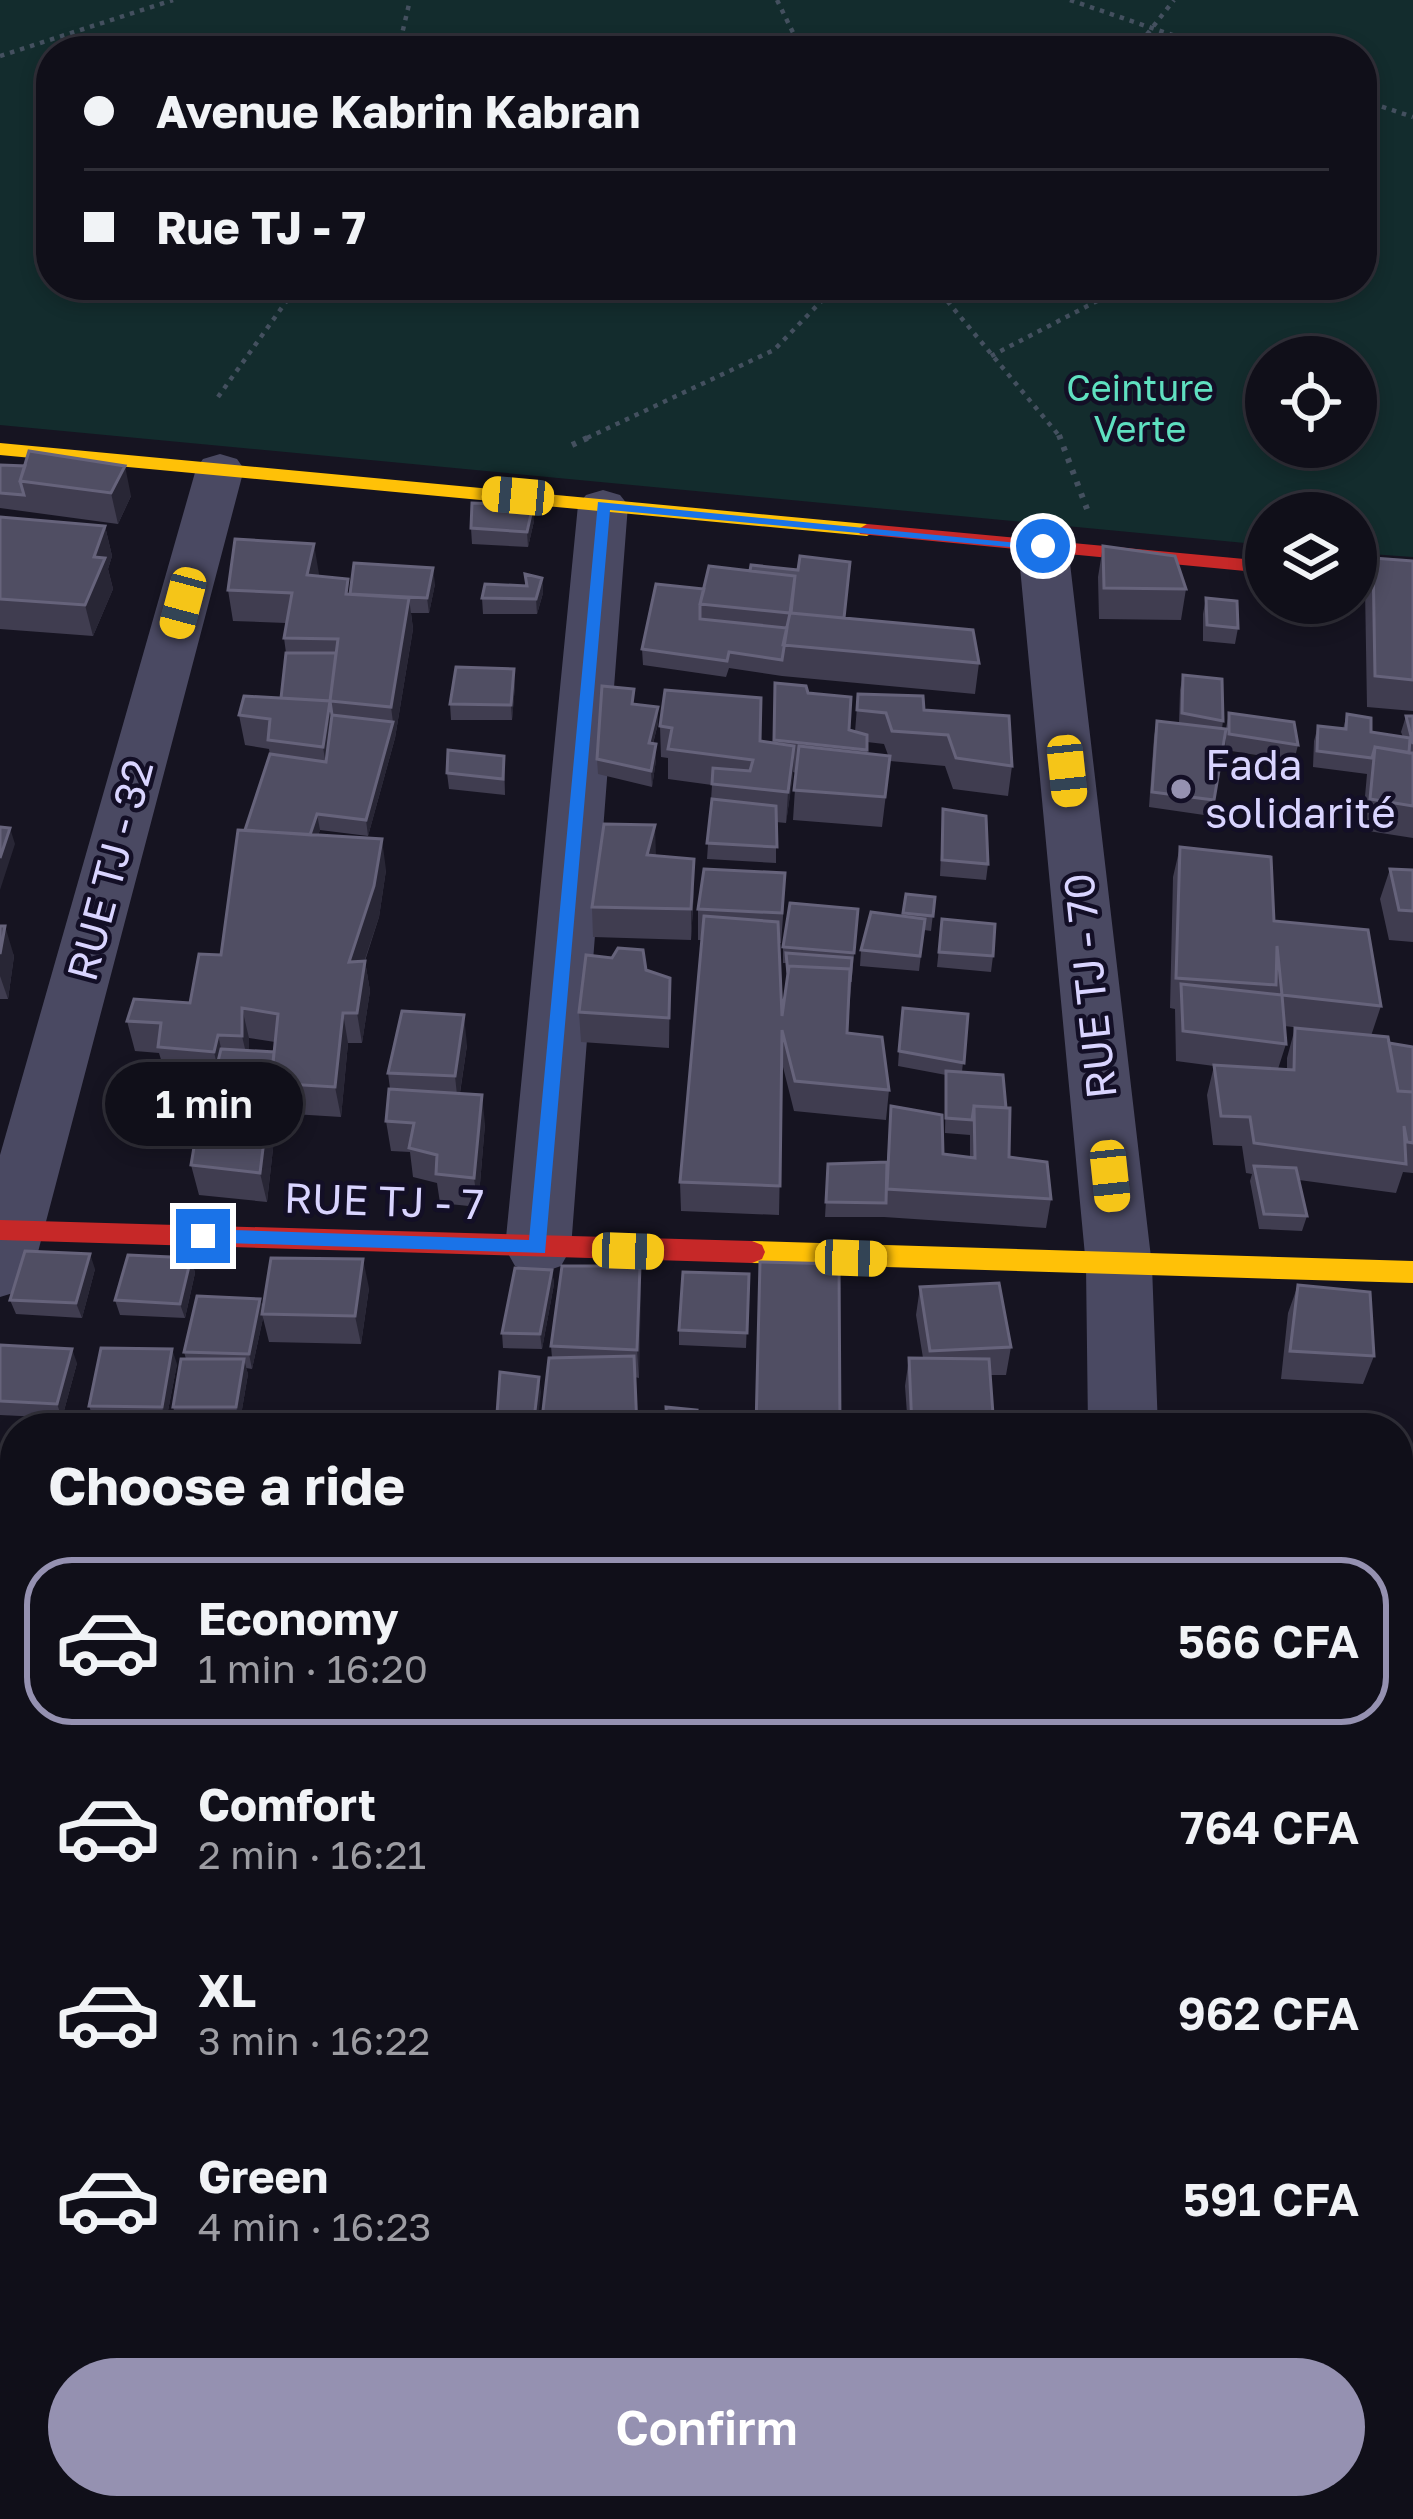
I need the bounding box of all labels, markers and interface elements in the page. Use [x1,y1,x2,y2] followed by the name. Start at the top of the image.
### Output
[156,84,640,138] text: Avenue Kabrin Kabran
[156,200,366,254] text: Rue TJ - 7
[1245,336,1377,624] map controls
[1245,336,1377,468] button: locate
[1066,366,1214,450] park label: Ceinture Verte
[481,475,555,517] car
[1245,492,1377,624] button: layers
[1016,519,1070,573] route start
[156,564,210,642] car
[1045,733,1089,809] car
[1205,739,1396,837] place label: Fada solidarité
[56,754,163,986] street label: RUE TJ - 32
[1168,776,1194,802] marker: Fada solidarité
[1052,871,1126,1101] street label: RUE TJ - 70
[104,1062,302,1146] callout: 1 min
[155,1080,253,1127] text: 1 min
[1088,1138,1132,1214] car
[283,1172,485,1228] street label: RUE TJ - 7
[176,1209,230,1263] route end
[591,1232,665,1270] car
[814,1239,888,1277] car
[48,1452,405,1517] text: Choose a ride
[54,1587,162,1695] icon: car
[198,1591,399,1645] text: Economy
[1178,1614,1359,1668] text: 566 CFA
[198,1645,428,1692] text: 1 min · 16:20
[54,1773,162,1881] icon: car
[198,1777,376,1831] text: Comfort
[1180,1800,1359,1854] text: 764 CFA
[198,1831,426,1878] text: 2 min · 16:21
[54,1959,162,2067] icon: car
[198,1963,256,2017] text: XL
[1178,1986,1359,2040] text: 962 CFA
[198,2017,430,2064] text: 3 min · 16:22
[54,2145,162,2253] icon: car
[198,2149,328,2203] text: Green
[1183,2172,1359,2226] text: 591 CFA
[198,2203,431,2250] text: 4 min · 16:23
[48,2358,1365,2496] button: Confirm

